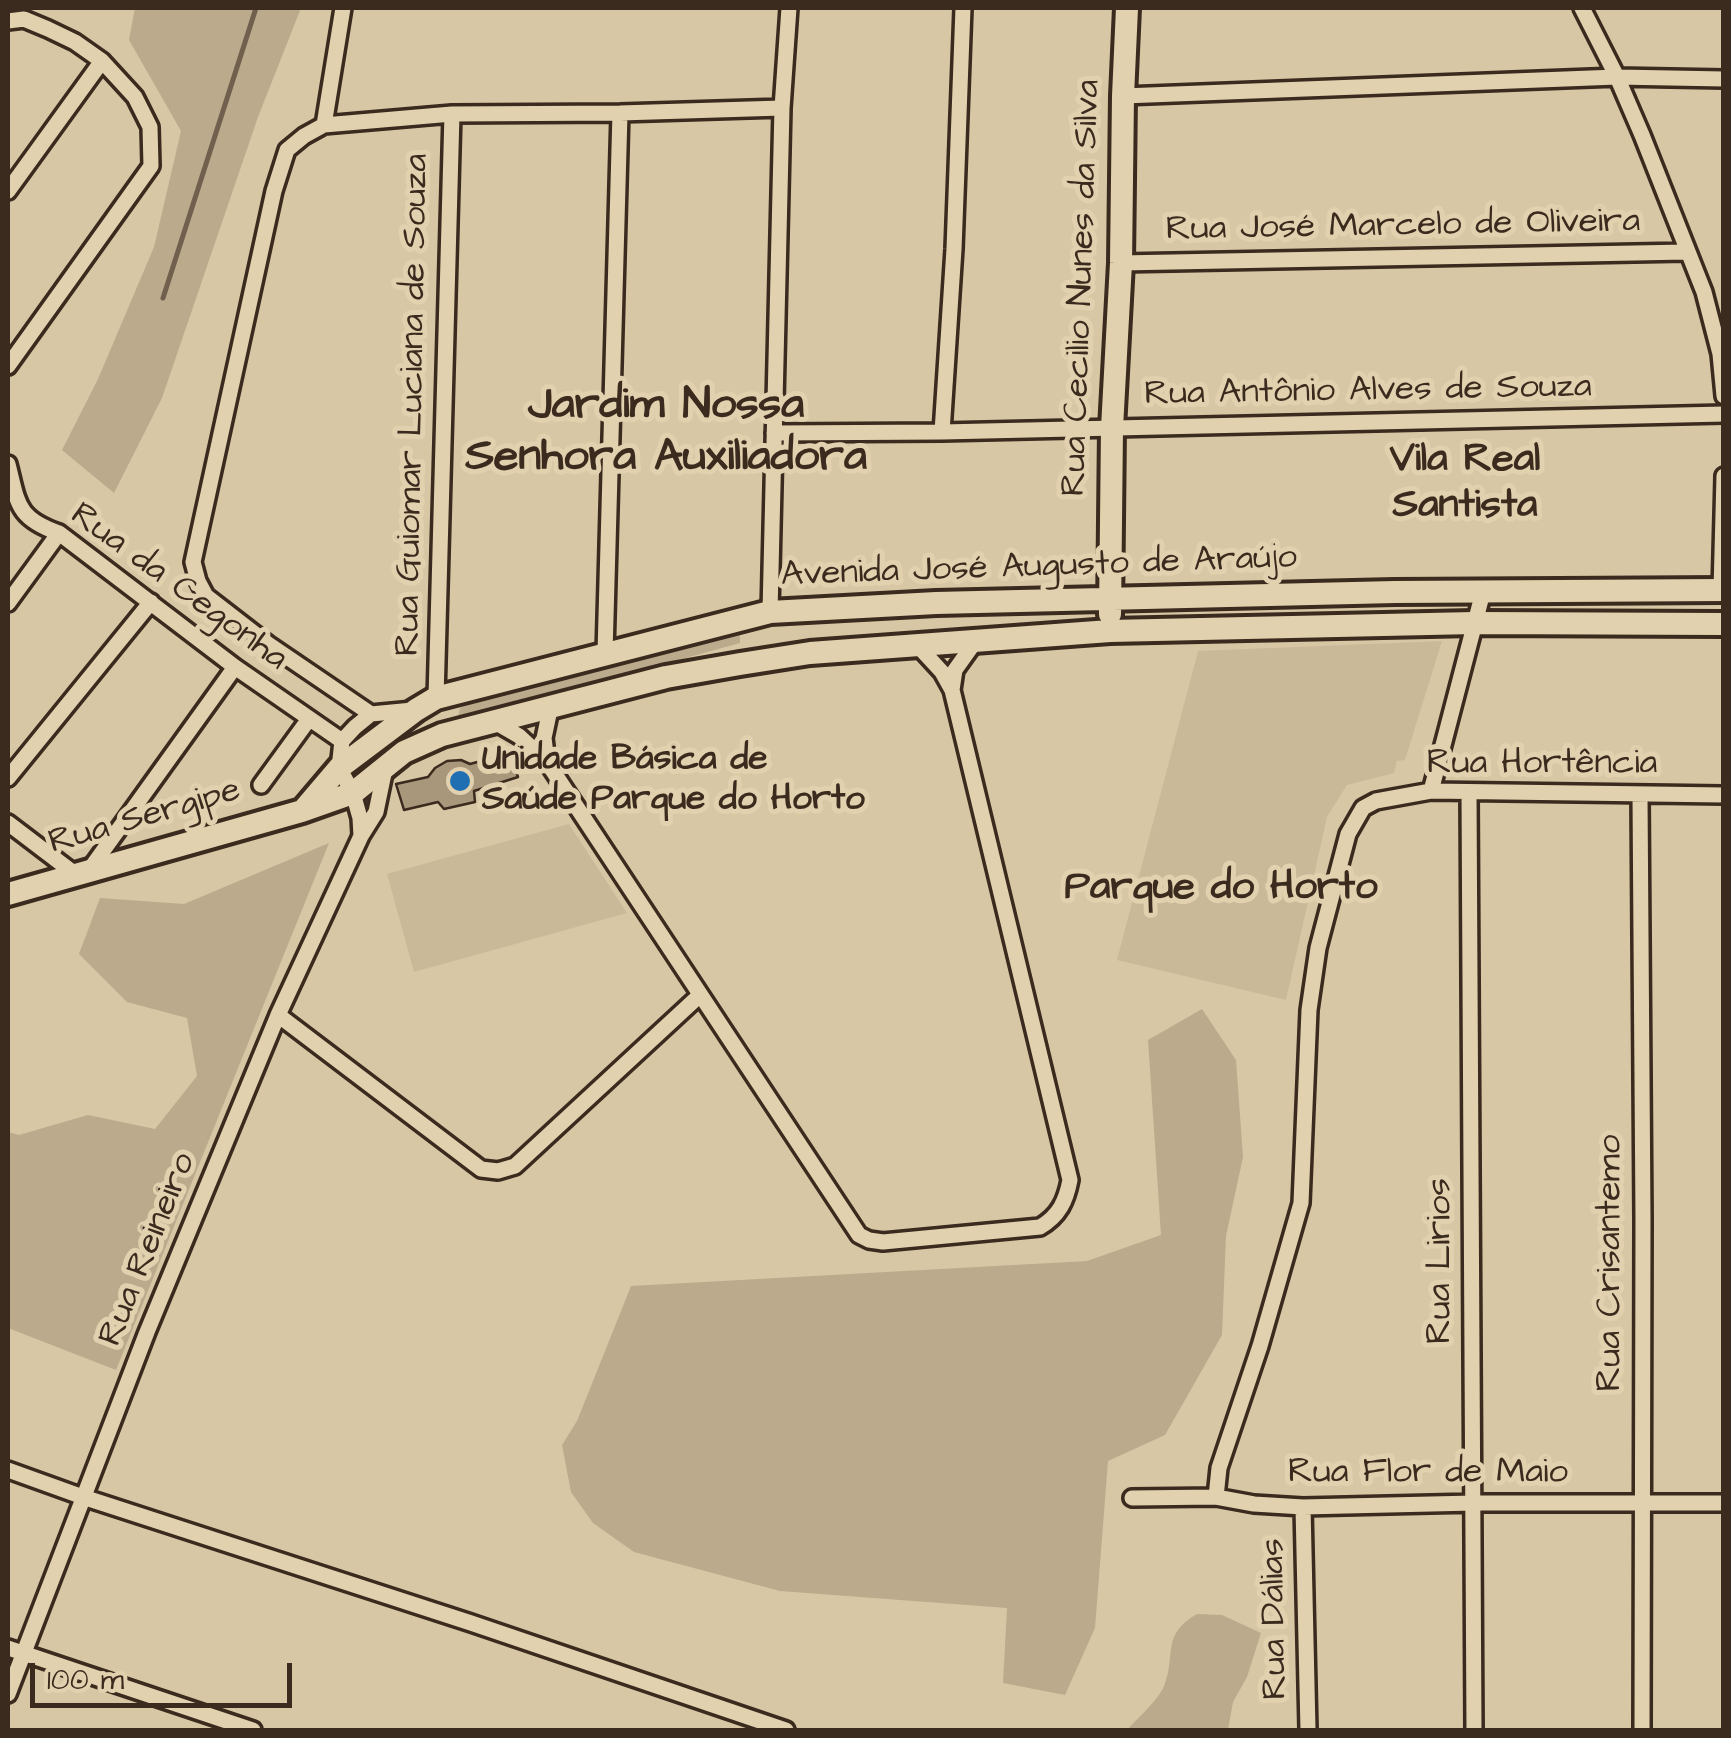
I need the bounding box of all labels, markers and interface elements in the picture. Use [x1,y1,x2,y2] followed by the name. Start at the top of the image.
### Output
[1055,79,1111,497] street label: Rua Cecilio Nunes da Silva
[389,153,439,657] street label: Rua Guiomar Luciana de Souza
[1166,202,1640,252] street label: Rua José Marcelo de Oliveira
[1144,367,1592,417] street label: Rua Antônio Alves de Souza
[465,381,867,487] district label: Jardim Nossa Senhora Auxiliadora
[1390,438,1540,532] district label: Vila Real Santista
[61,495,295,681] street label: Rua da Cegonha
[780,538,1298,598] street label: Avenida José Augusto de Araújo
[482,740,865,822] place label: Unidade Básica de Saúde Parque do Horto
[1427,744,1657,786] street label: Rua Hortência
[447,768,473,794] marker: Unidade Básica de Saúde Parque do Horto
[45,771,245,865] street label: Rua Sergipe
[1065,866,1377,914] district label: Parque do Horto
[1591,1135,1633,1391] street label: Rua Crisantemo
[91,1147,207,1353] street label: Rua Reineiro
[1421,1178,1463,1344] street label: Rua Lirios
[1288,1453,1568,1495] street label: Rua Flor de Maio
[1254,1538,1298,1700] street label: Rua Dálias
[35,1643,298,1705] scale bar
[47,1659,124,1701] text: 100 m

